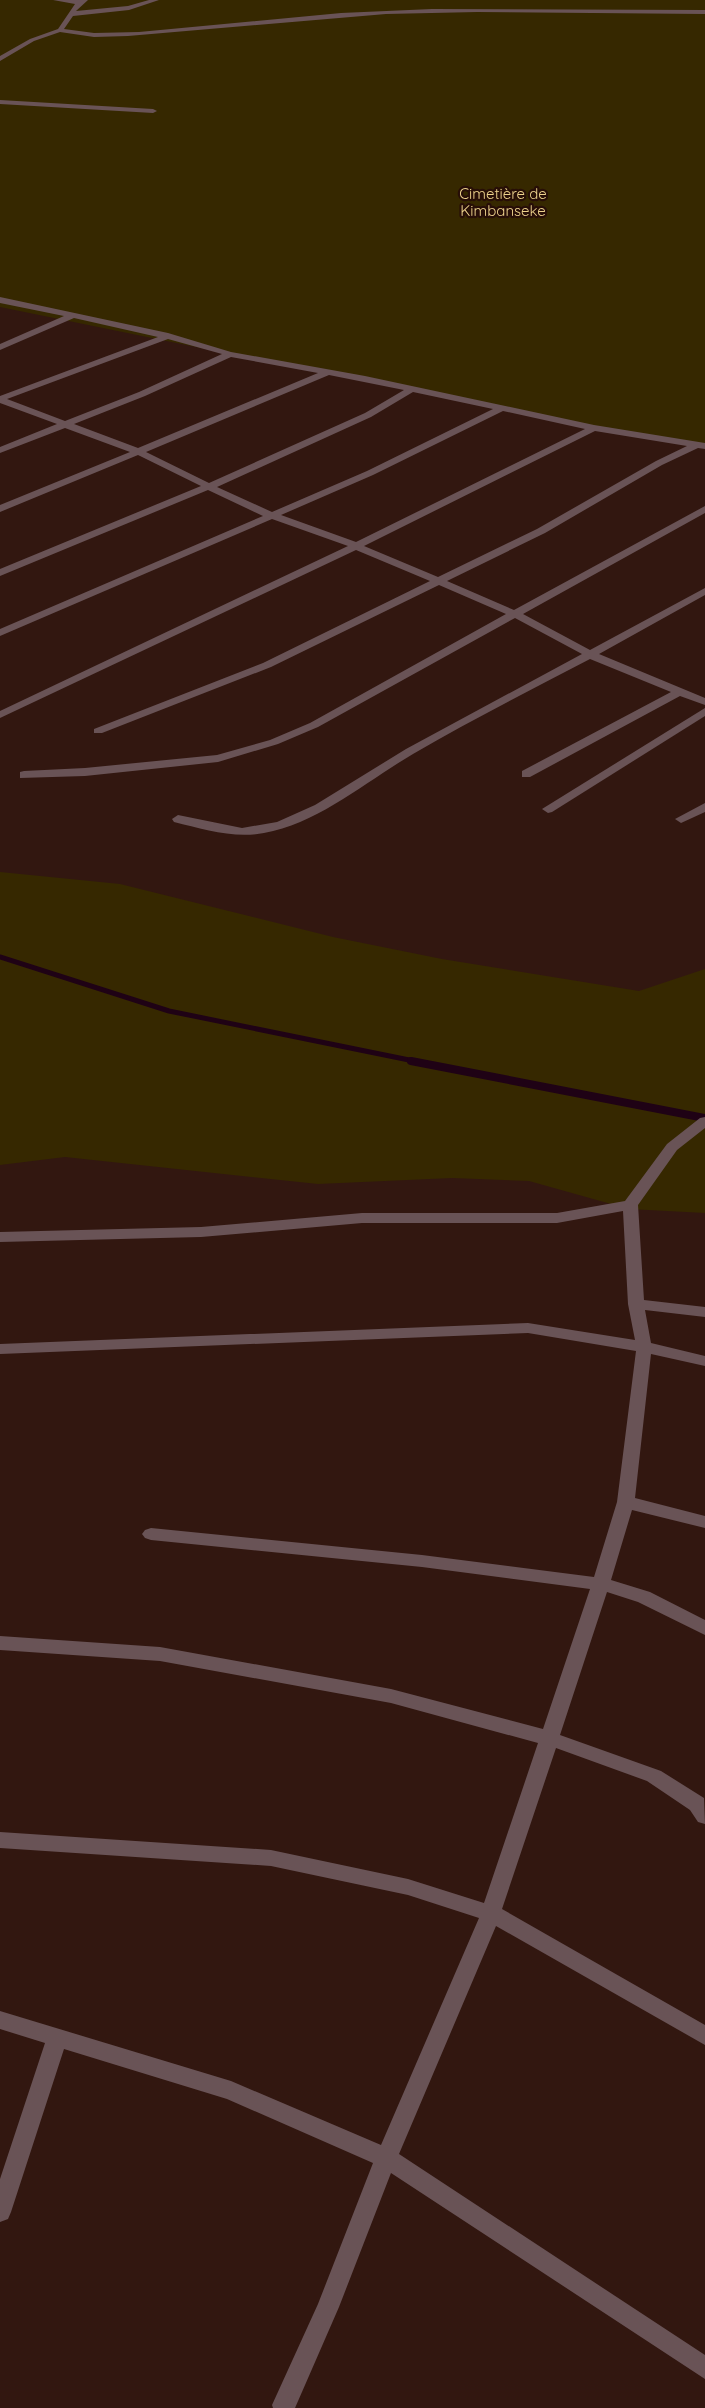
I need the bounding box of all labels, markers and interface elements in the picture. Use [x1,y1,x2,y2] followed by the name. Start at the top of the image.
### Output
[459,184,547,220] park label: Cimetière de Kimbanseke

